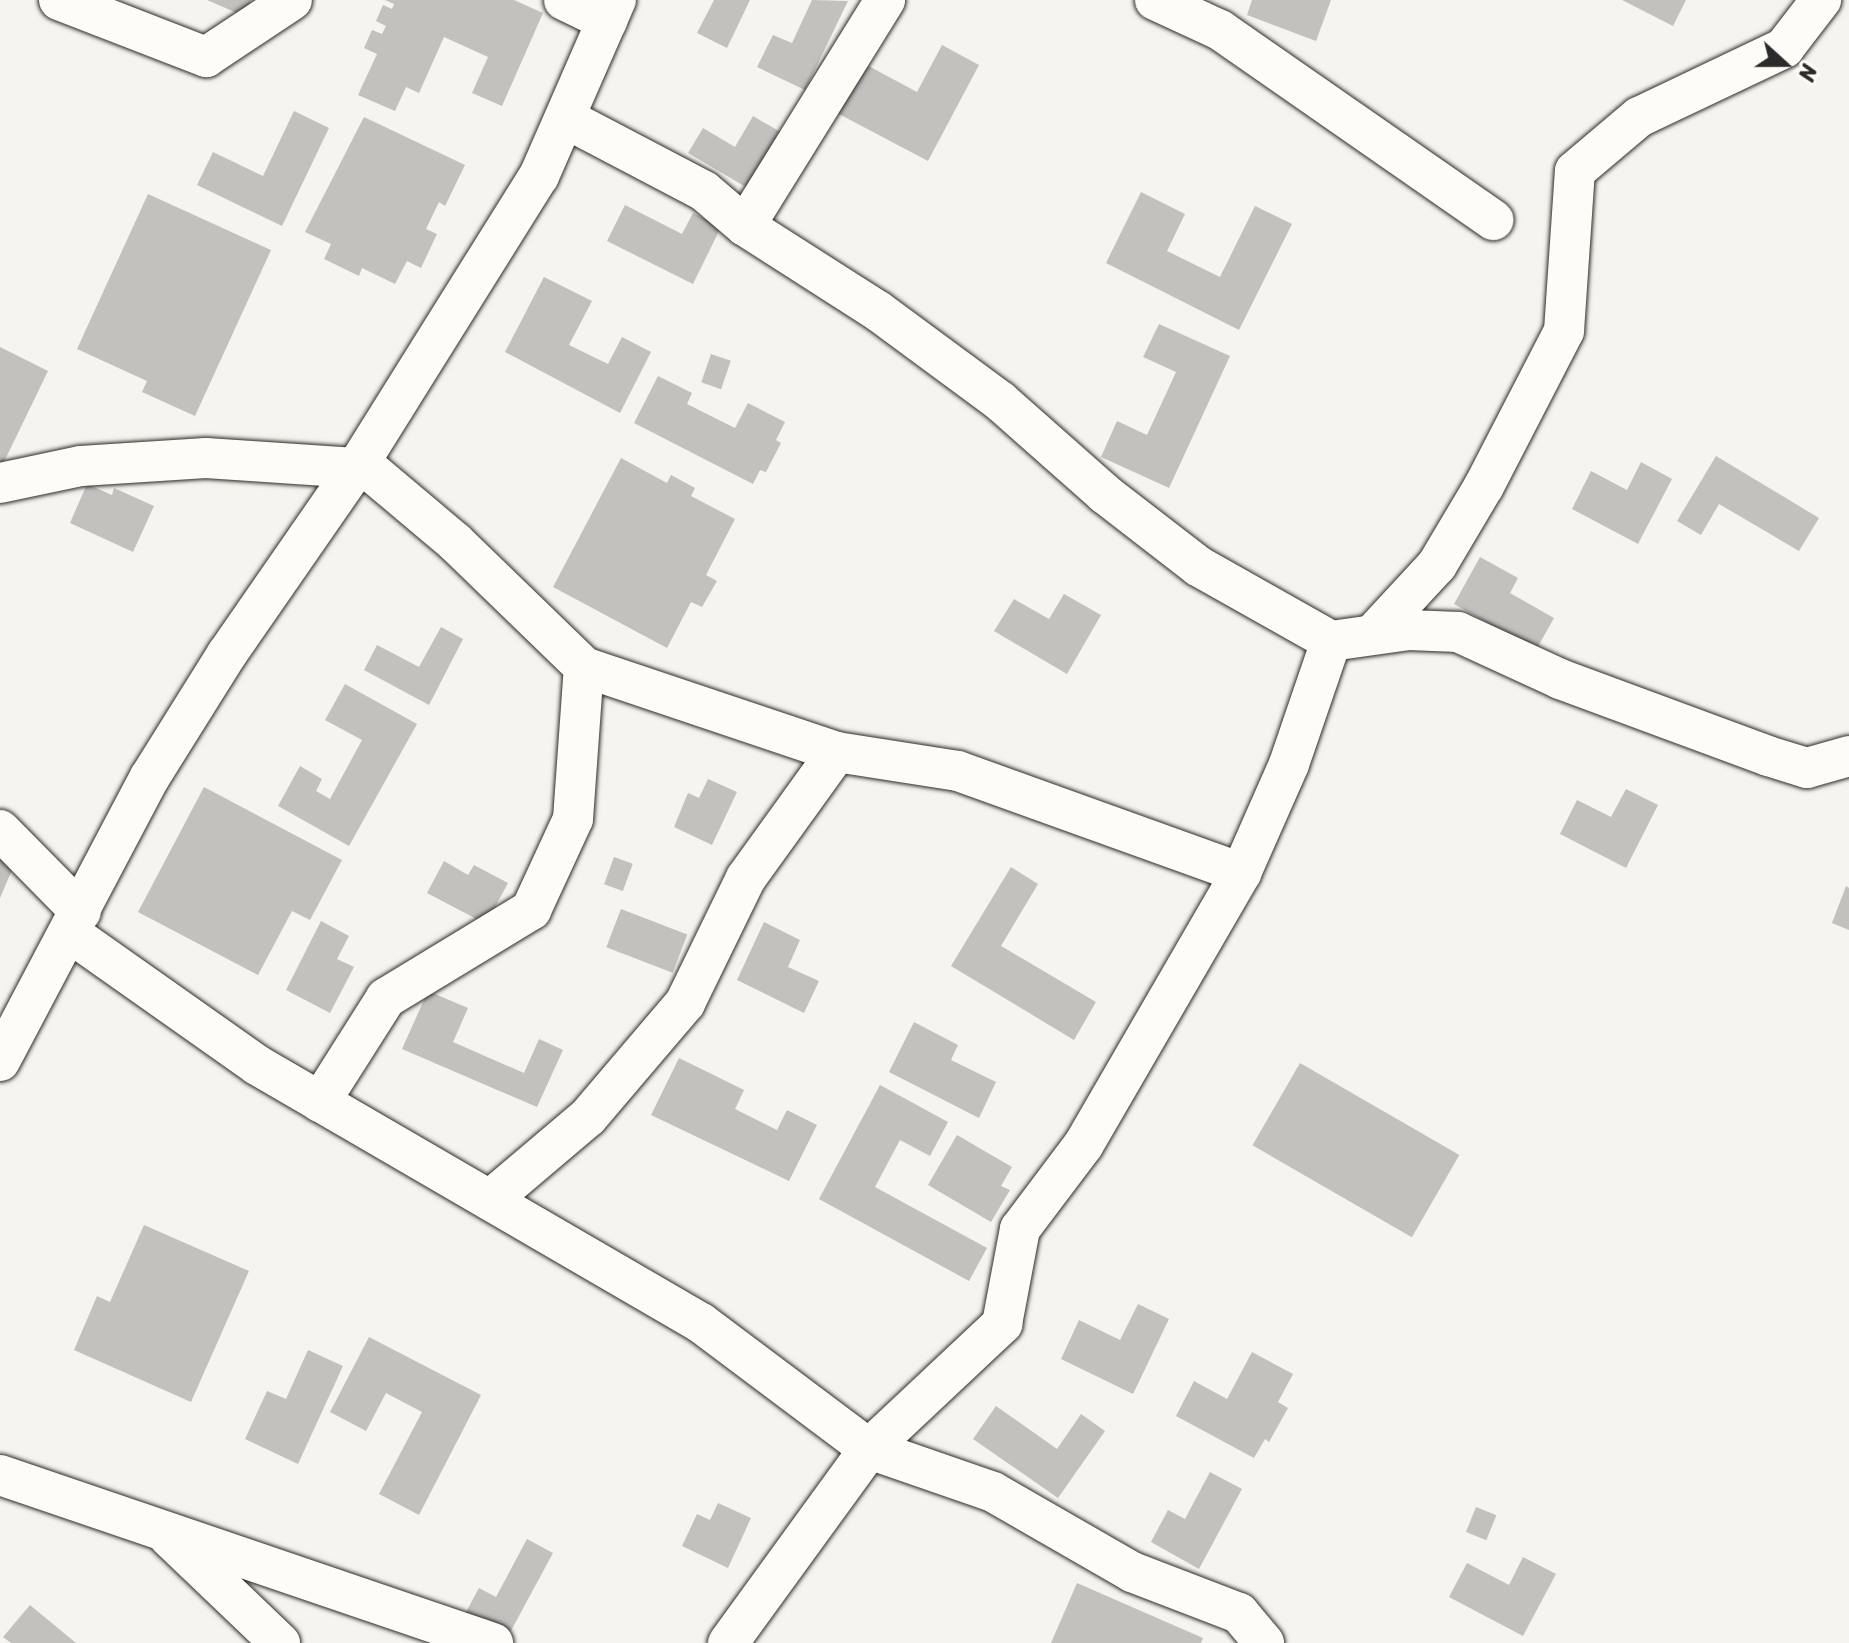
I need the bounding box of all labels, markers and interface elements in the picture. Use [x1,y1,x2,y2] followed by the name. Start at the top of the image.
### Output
[1745,24,1825,104] north arrow
[1787,59,1829,87] text: N

